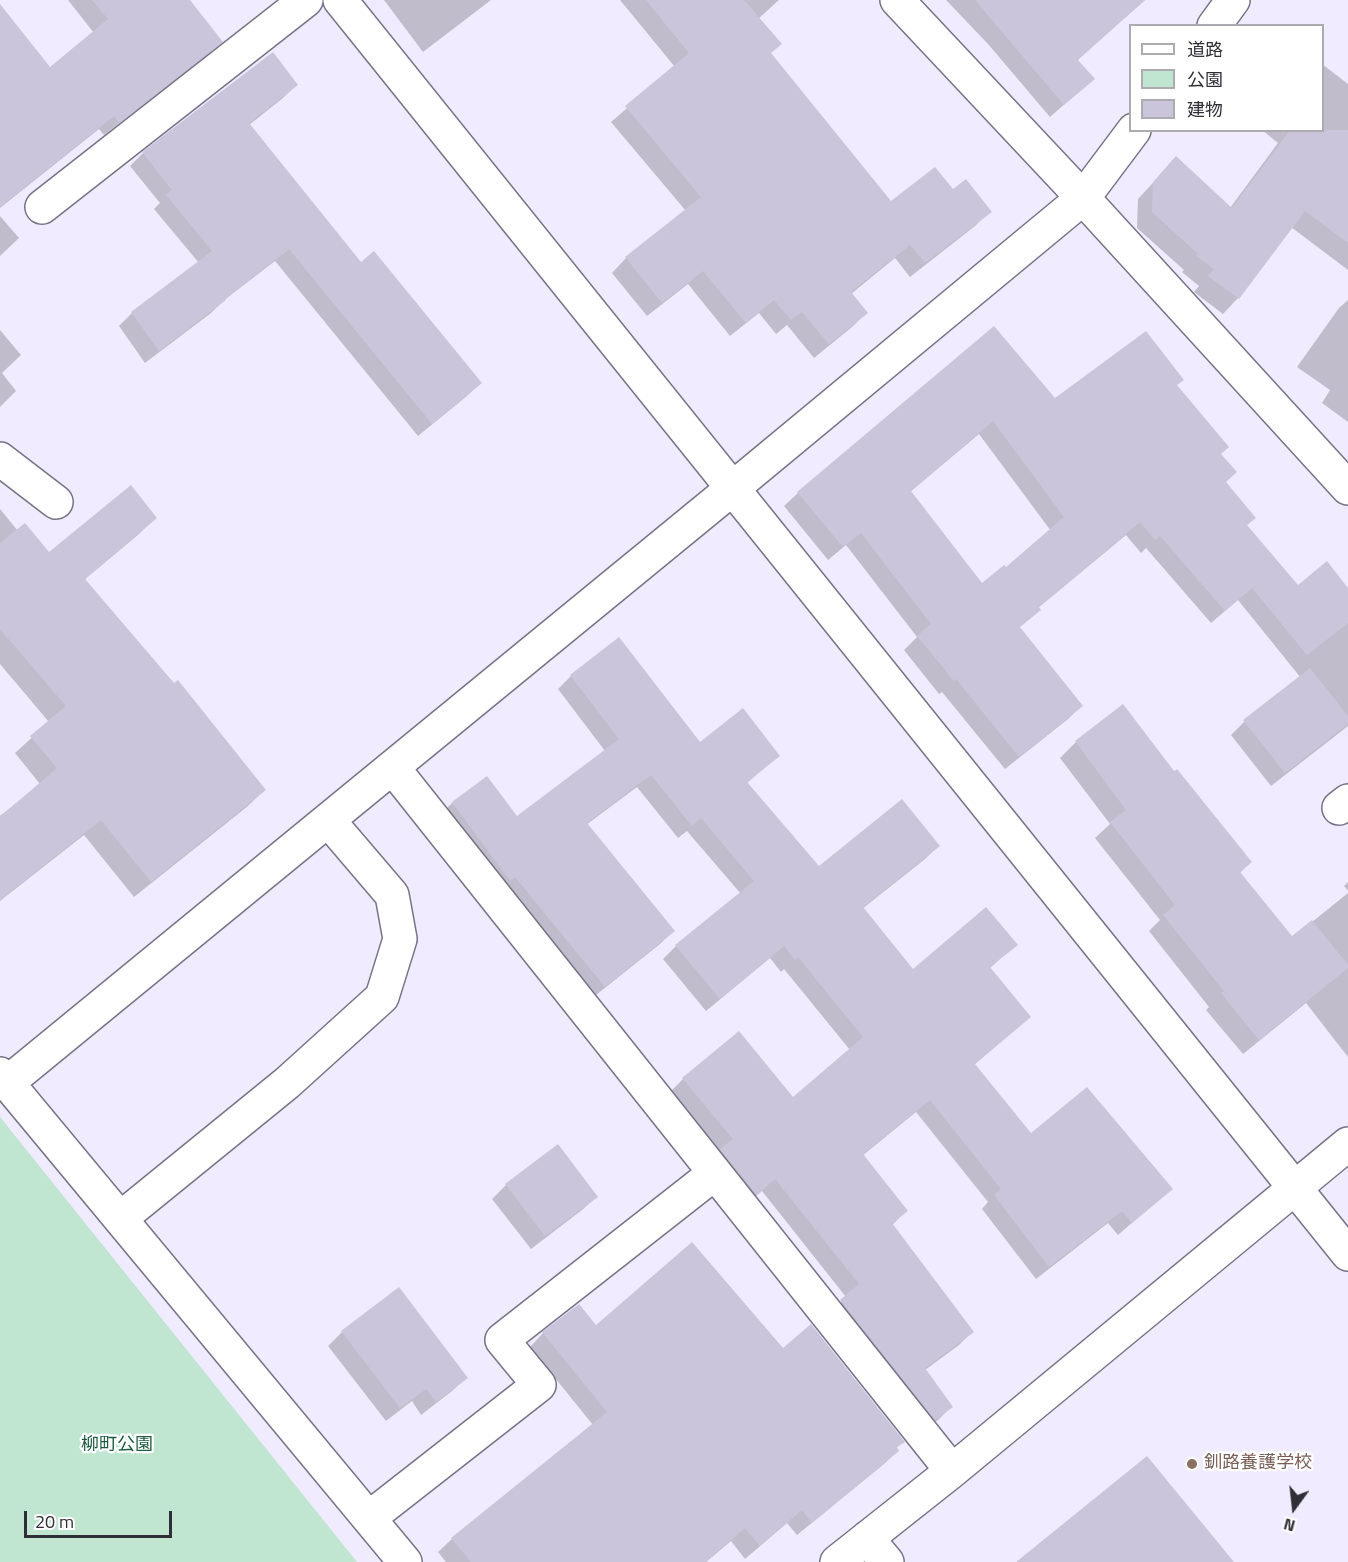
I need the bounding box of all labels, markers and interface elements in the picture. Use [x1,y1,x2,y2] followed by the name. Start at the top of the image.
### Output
[1129,24,1324,132] legend
[1187,36,1223,63] text: 道路
[1187,66,1223,93] text: 公園
[1187,96,1223,123] text: 建物
[81,1435,153,1457] park label: 柳町公園
[1204,1453,1312,1475] place label: 釧路養護学校
[1185,1457,1199,1471] marker: 釧路養護学校
[1264,1478,1324,1538] north arrow
[27,1499,176,1537] scale bar
[35,1508,74,1535] text: 20 m
[1281,1512,1298,1538] text: N

